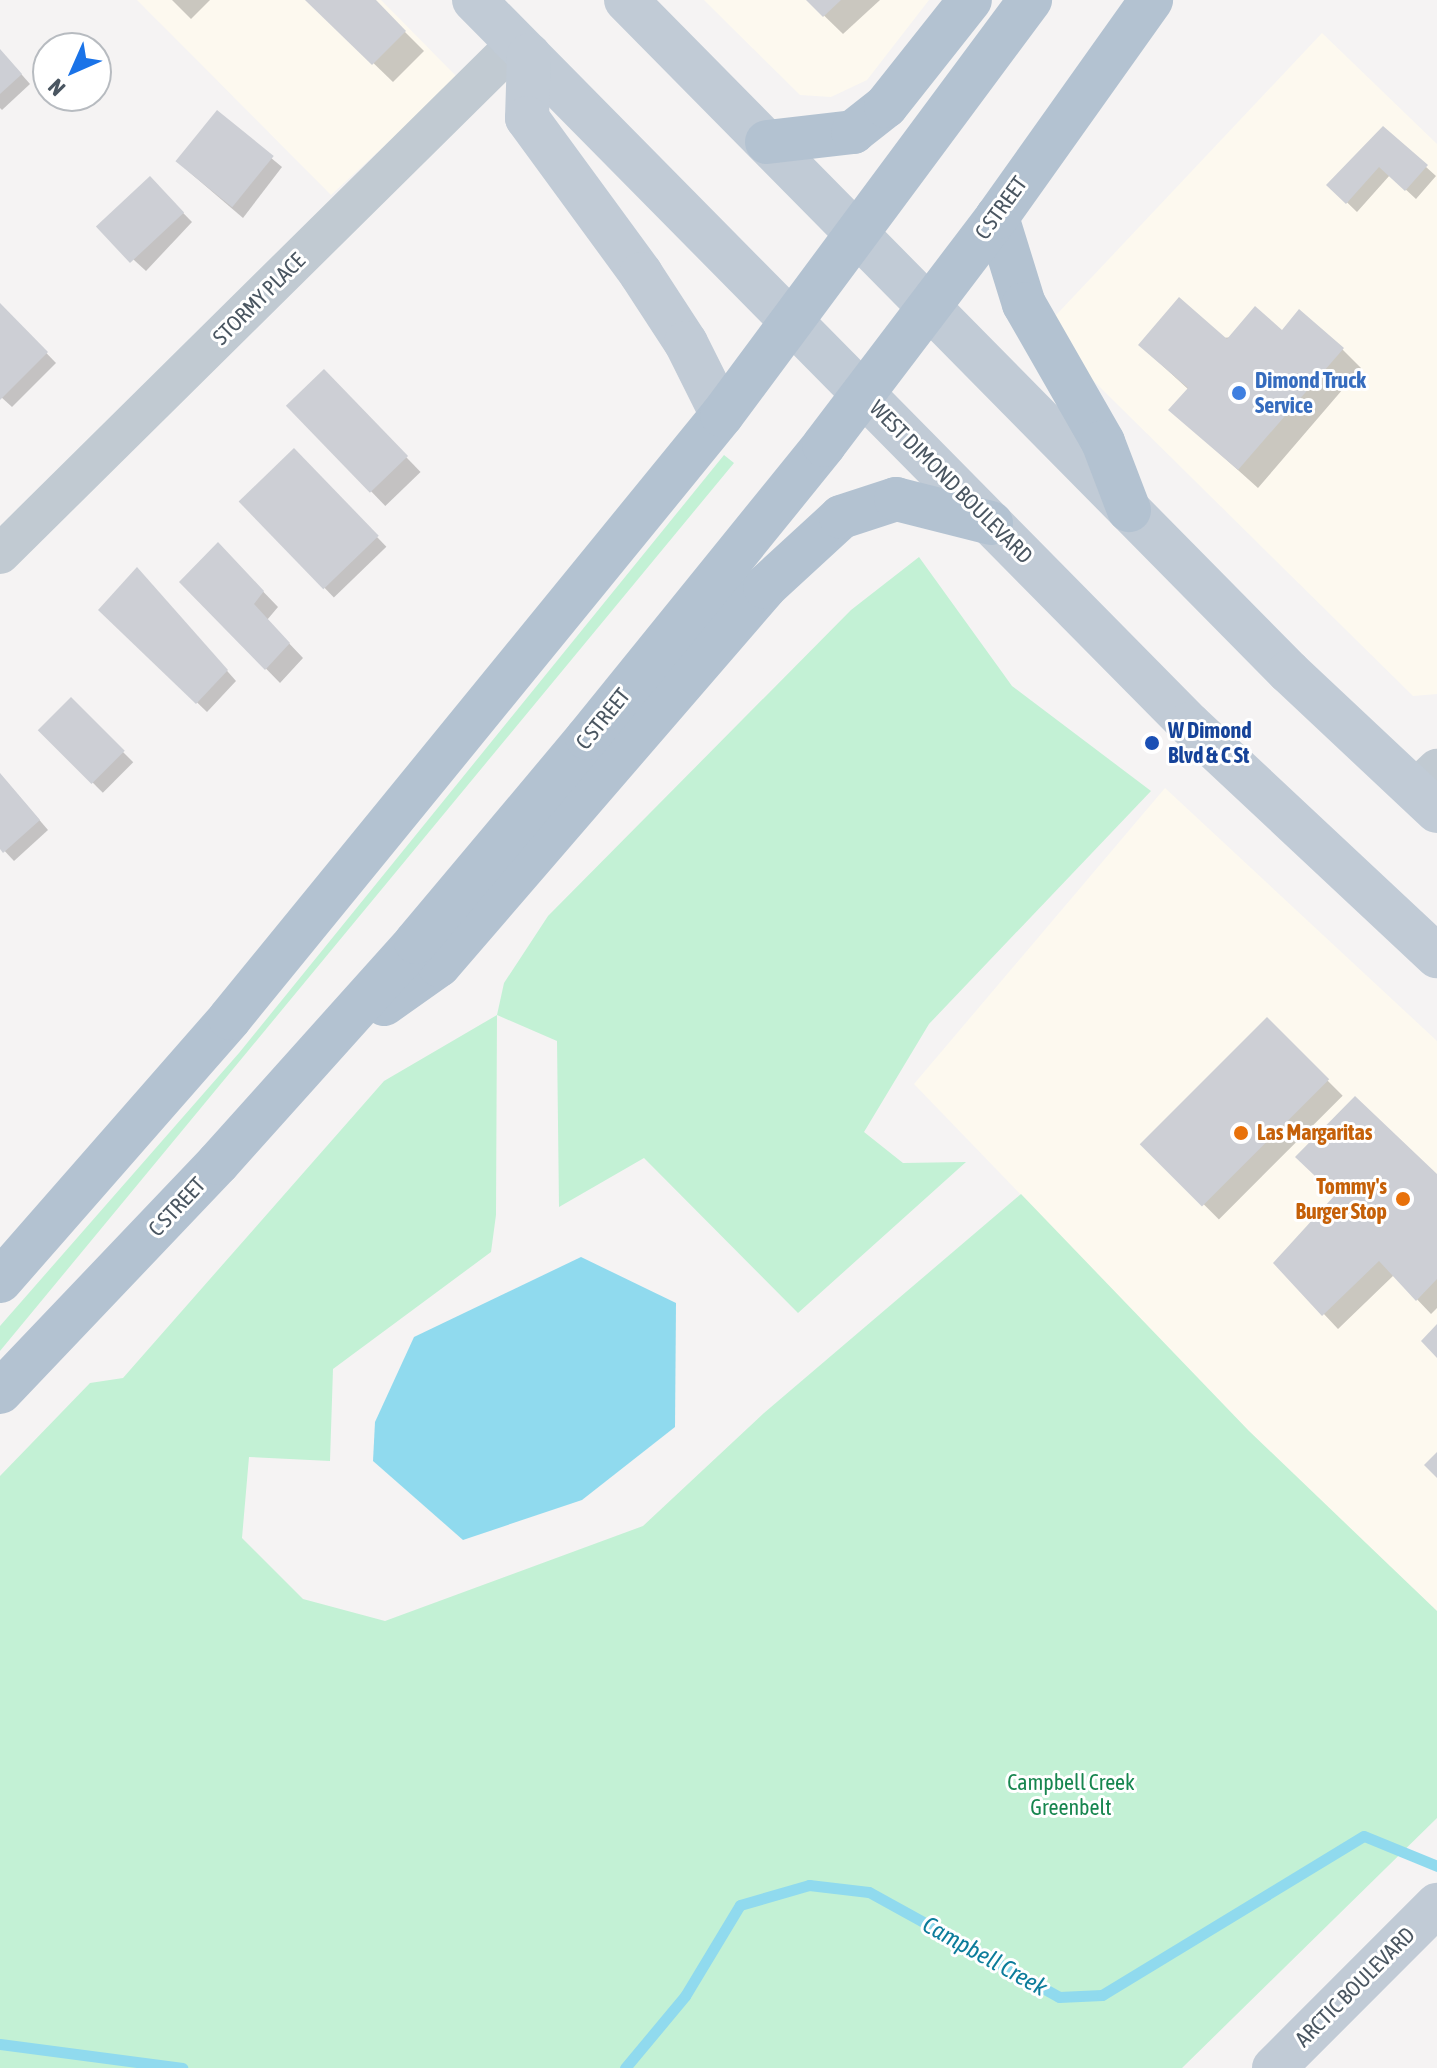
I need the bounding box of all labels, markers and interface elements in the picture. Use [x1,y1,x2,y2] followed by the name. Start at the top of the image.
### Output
[32,32,112,112] north arrow
[43,74,70,101] text: N
[969,171,1033,245] street label: C STREET
[208,248,310,350] street label: STORMY PLACE
[1255,367,1366,418] place label: Dimond Truck Service
[1230,384,1248,402] marker: Dimond Truck Service
[864,395,1038,569] street label: WEST DIMOND BOULEVARD
[570,683,636,755] street label: C STREET
[1168,717,1252,768] place label: W Dimond Blvd & C St
[1143,734,1161,752] marker: W Dimond Blvd & C St
[1257,1120,1372,1146] place label: Las Margaritas
[1232,1124,1250,1142] marker: Las Margaritas
[143,1172,211,1242] street label: C STREET
[1295,1173,1387,1224] place label: Tommy's Burger Stop
[1394,1190,1412,1208] marker: Tommy's Burger Stop
[1007,1769,1135,1820] park label: Campbell Creek Greenbelt
[918,1910,1052,2002] water label: Campbell Creek
[1290,1922,1420,2052] street label: ARCTIC BOULEVARD

